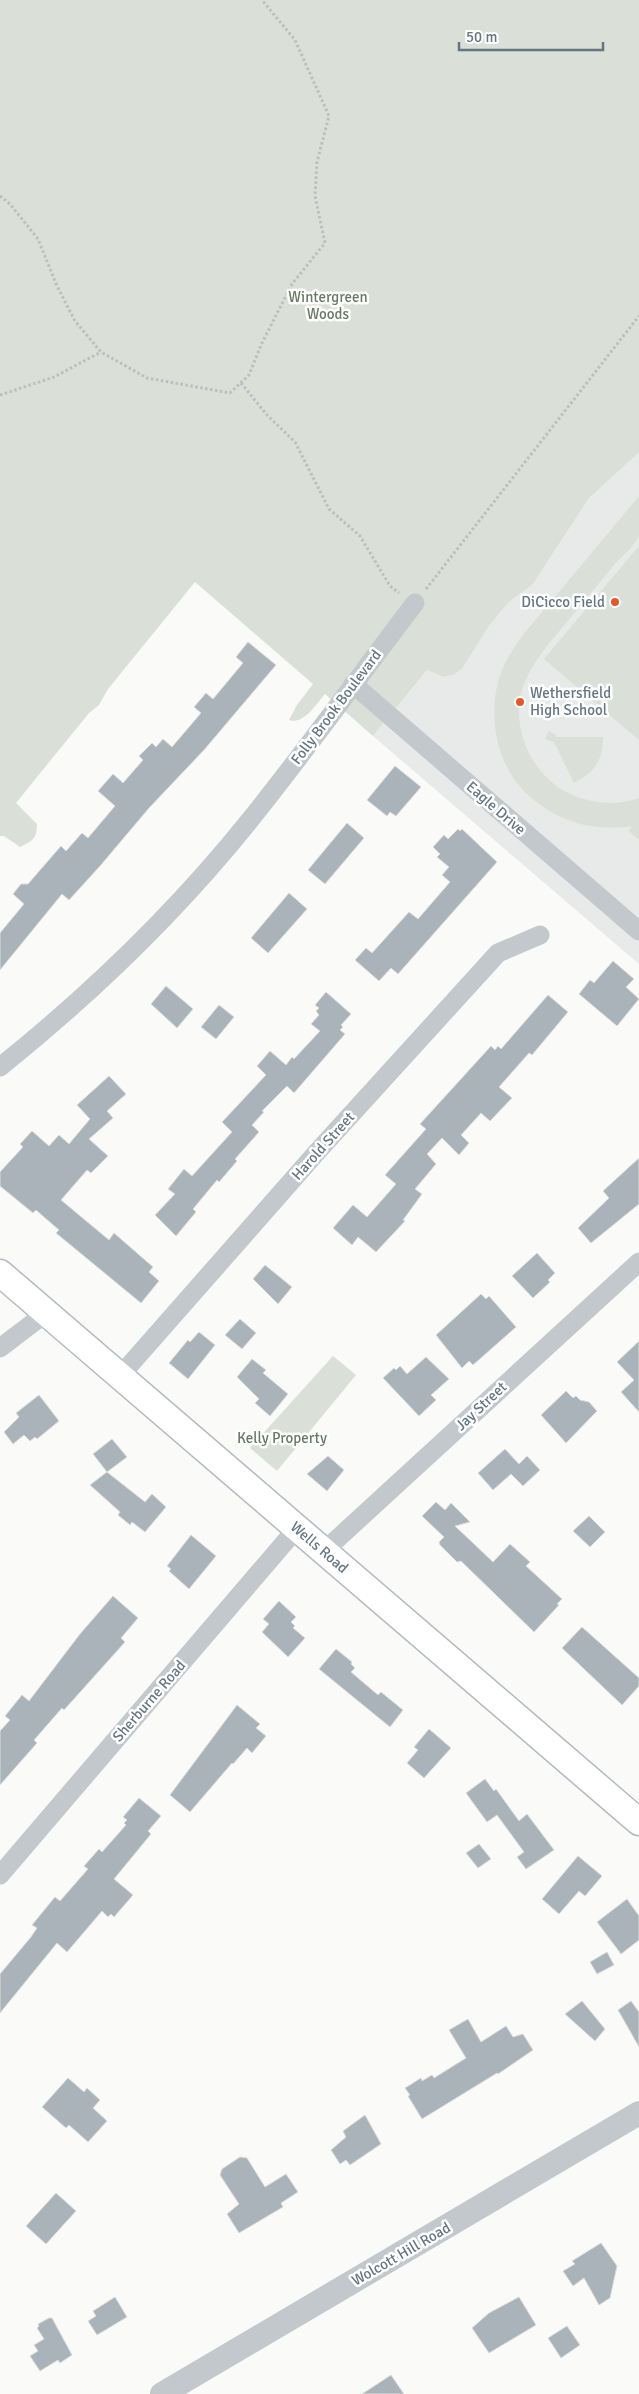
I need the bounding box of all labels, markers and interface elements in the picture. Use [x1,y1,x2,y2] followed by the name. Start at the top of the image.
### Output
[459,20,603,52] scale bar
[466,28,497,46] text: 50 m
[288,288,368,323] park label: Wintergreen Woods
[521,593,605,611] place label: DiCicco Field
[609,596,621,608] marker: DiCicco Field
[287,646,385,768] street label: Folly Brook Boulevard
[530,684,611,719] place label: Wethersfield High School
[514,696,526,708] marker: Wethersfield High School
[463,777,529,839] street label: Eagle Drive
[288,1108,358,1184] street label: Harold Street
[452,1378,510,1434] street label: Jay Street
[237,1429,327,1447] park label: Kelly Property
[287,1518,352,1577] street label: Wells Road
[109,1656,189,1745] street label: Sherburne Road
[348,2218,454,2290] street label: Wolcott Hill Road

